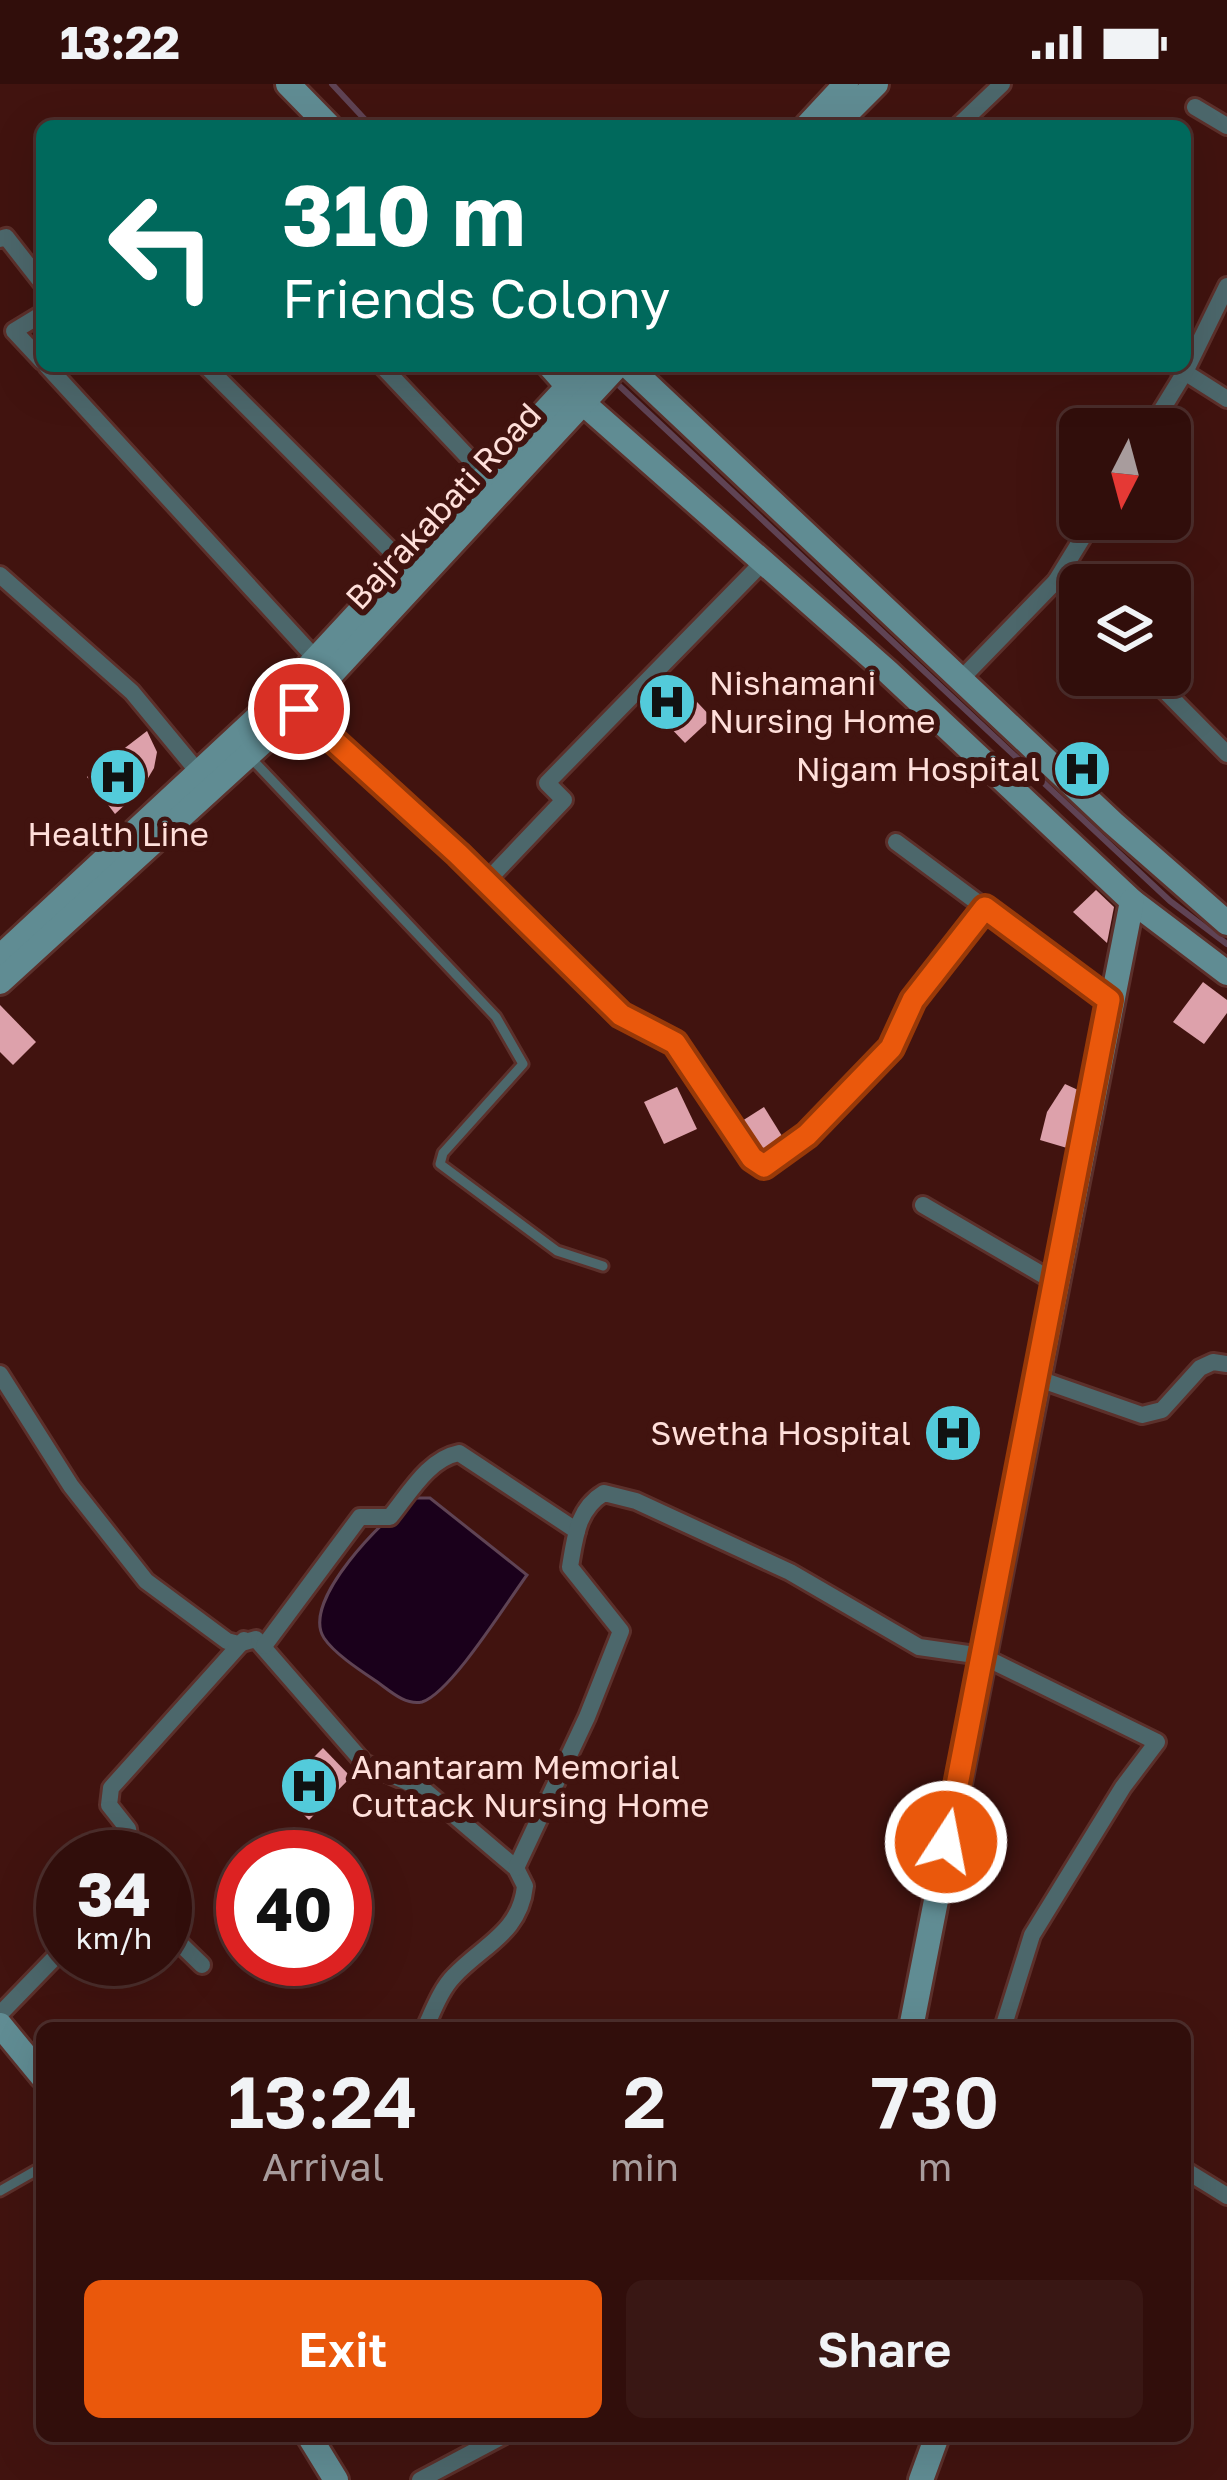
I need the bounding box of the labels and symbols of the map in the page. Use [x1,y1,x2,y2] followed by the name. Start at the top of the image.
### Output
[337,395,548,617] street label: Bajrakabati Road
[1059,408,1191,540] north arrow
[248,658,350,760] pin
[709,663,935,740] place label: Nishamani Nursing Home
[636,671,698,733] hospital icon: Nishamani Nursing Home
[1051,738,1113,800] hospital icon: Nigam Hospital
[87,746,149,808] hospital icon: Health Line
[796,749,1040,788] place label: Nigam Hospital
[27,814,209,853] place label: Health Line
[922,1402,984,1464] hospital icon: Swetha Hospital
[650,1413,911,1452] place label: Swetha Hospital
[351,1747,709,1824] place label: Anantaram Memorial Cuttack Nursing Home
[278,1755,340,1817] hospital icon: Anantaram Memorial Cuttack Nursing Home
[883,1779,1009,1905] position arrow
[216,1830,372,1986] speed limit sign: 40

